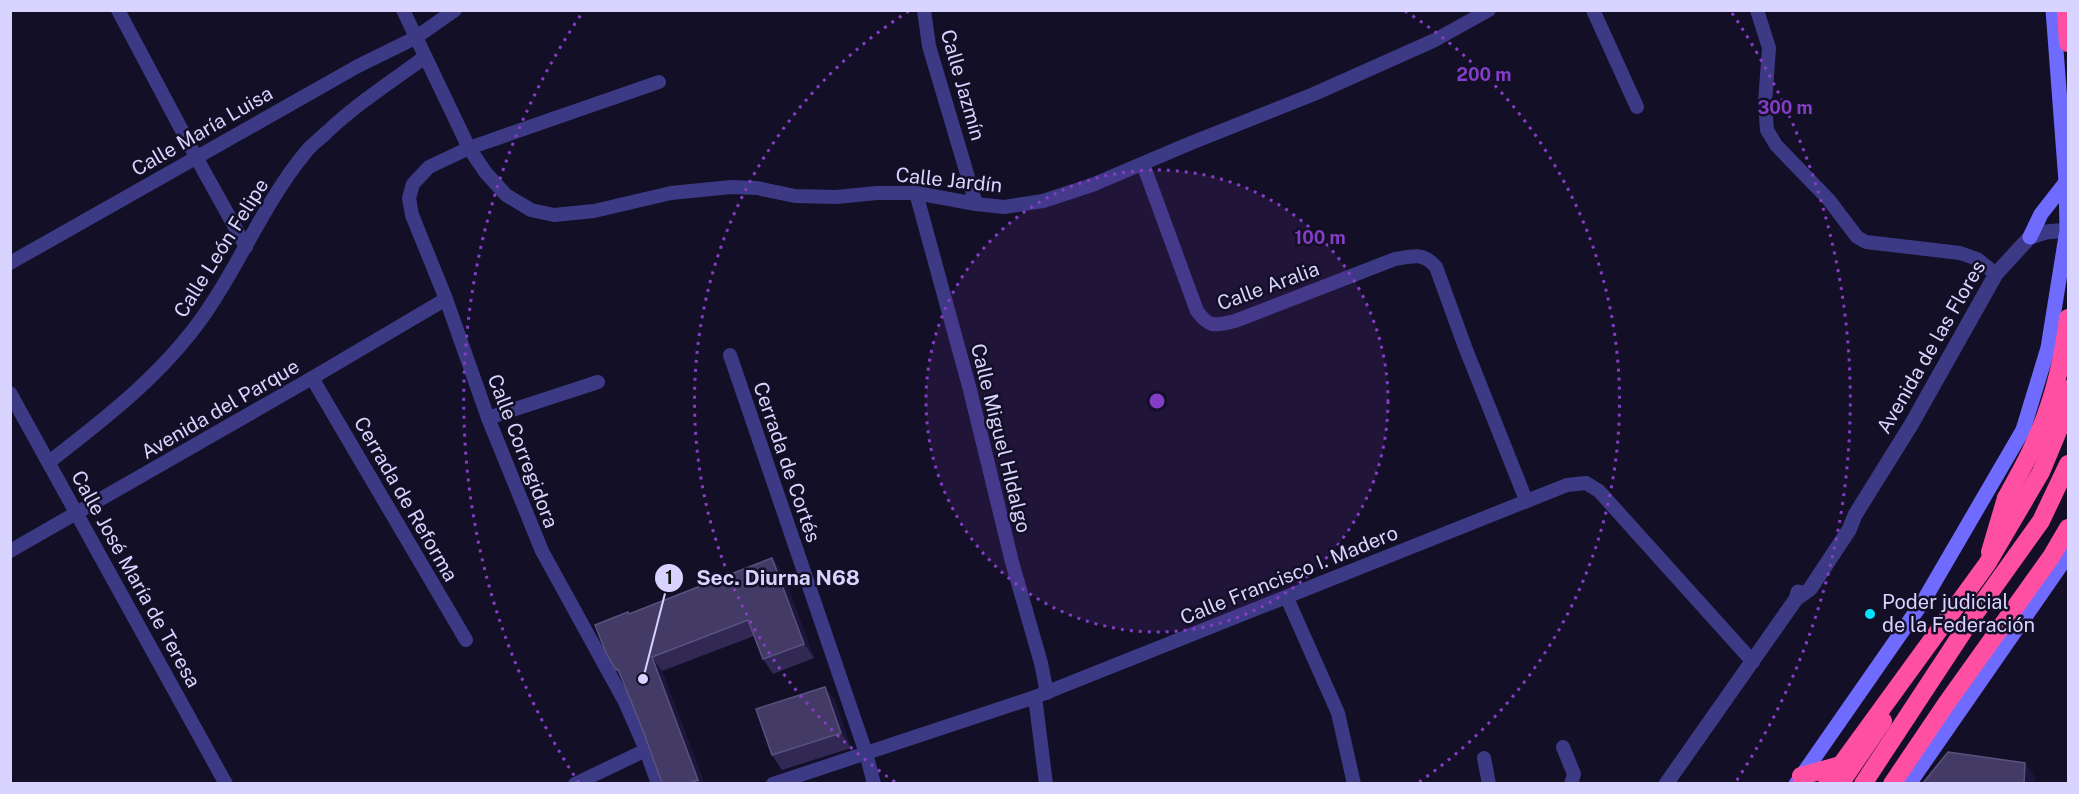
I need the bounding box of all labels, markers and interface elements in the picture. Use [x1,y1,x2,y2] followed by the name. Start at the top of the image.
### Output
[936,27,990,143] street label: Calle Jazmín
[1457,64,1511,85] text: 200 m
[127,81,277,181] street label: Calle María Luisa
[1757,97,1813,118] text: 300 m
[894,162,1004,198] street label: Calle Jardín
[169,174,273,322] street label: Calle León Felipe
[1294,227,1346,248] text: 100 m
[1214,256,1322,316] street label: Calle Aralia
[1872,256,1990,438] street label: Avenida de las Flores
[966,341,1036,535] street label: Calle Miguel HIdalgo
[137,354,303,464] street label: Avenida del Parque
[483,371,563,531] street label: Calle Corregidora
[748,378,826,546] street label: Cerrada de Cortés
[1147,391,1167,411] centre of rings
[349,412,463,586] street label: Cerrada de Reforma
[66,466,206,692] street label: Calle José María de Teresa
[1177,520,1401,630] street label: Calle Francisco I. Madero
[654,558,872,597] callout: Sec. Diurna N68
[696,565,860,590] text: Sec. Diurna N68
[665,567,673,588] text: 1
[1882,590,2035,637] place label: Poder judicial de la Federación
[1863,607,1877,621] marker: Poder judicial de la Federación

